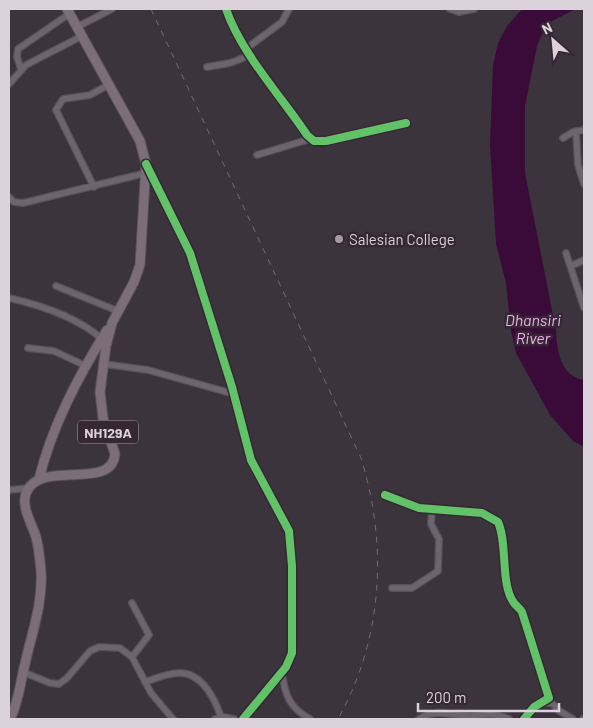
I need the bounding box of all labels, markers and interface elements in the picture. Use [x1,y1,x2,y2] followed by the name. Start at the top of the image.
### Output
[528,15,578,65] north arrow
[539,18,555,38] text: N
[349,230,455,248] place label: Salesian College
[333,233,345,245] marker: Salesian College
[505,310,561,347] water label: Dhansiri River
[78,421,138,444] road number: NH129A
[418,680,559,712] scale bar
[426,688,466,706] text: 200 m

